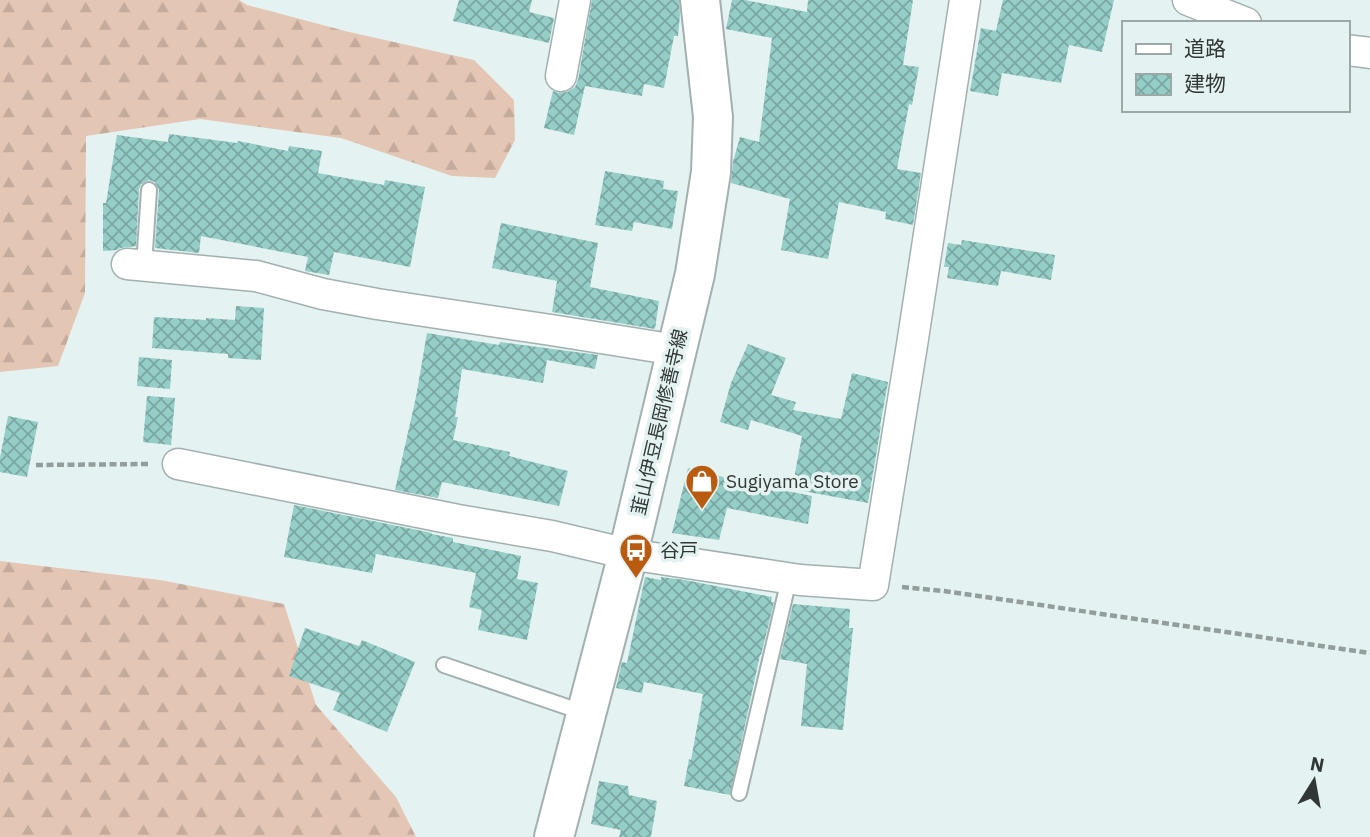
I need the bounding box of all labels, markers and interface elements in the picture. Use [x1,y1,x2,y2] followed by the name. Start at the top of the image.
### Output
[1122,21,1349,112] legend
[1184,34,1226,62] text: 道路
[1184,69,1226,97] text: 建物
[626,327,692,517] street label: 韮山伊豆長岡修善寺線
[683,462,721,511] shop icon: Sugiyama Store
[726,469,859,493] place label: Sugiyama Store
[617,531,655,580] bus stop icon: 谷戸
[660,538,698,562] place label: 谷戸
[1279,746,1349,816] north arrow
[1308,751,1326,777] text: N

